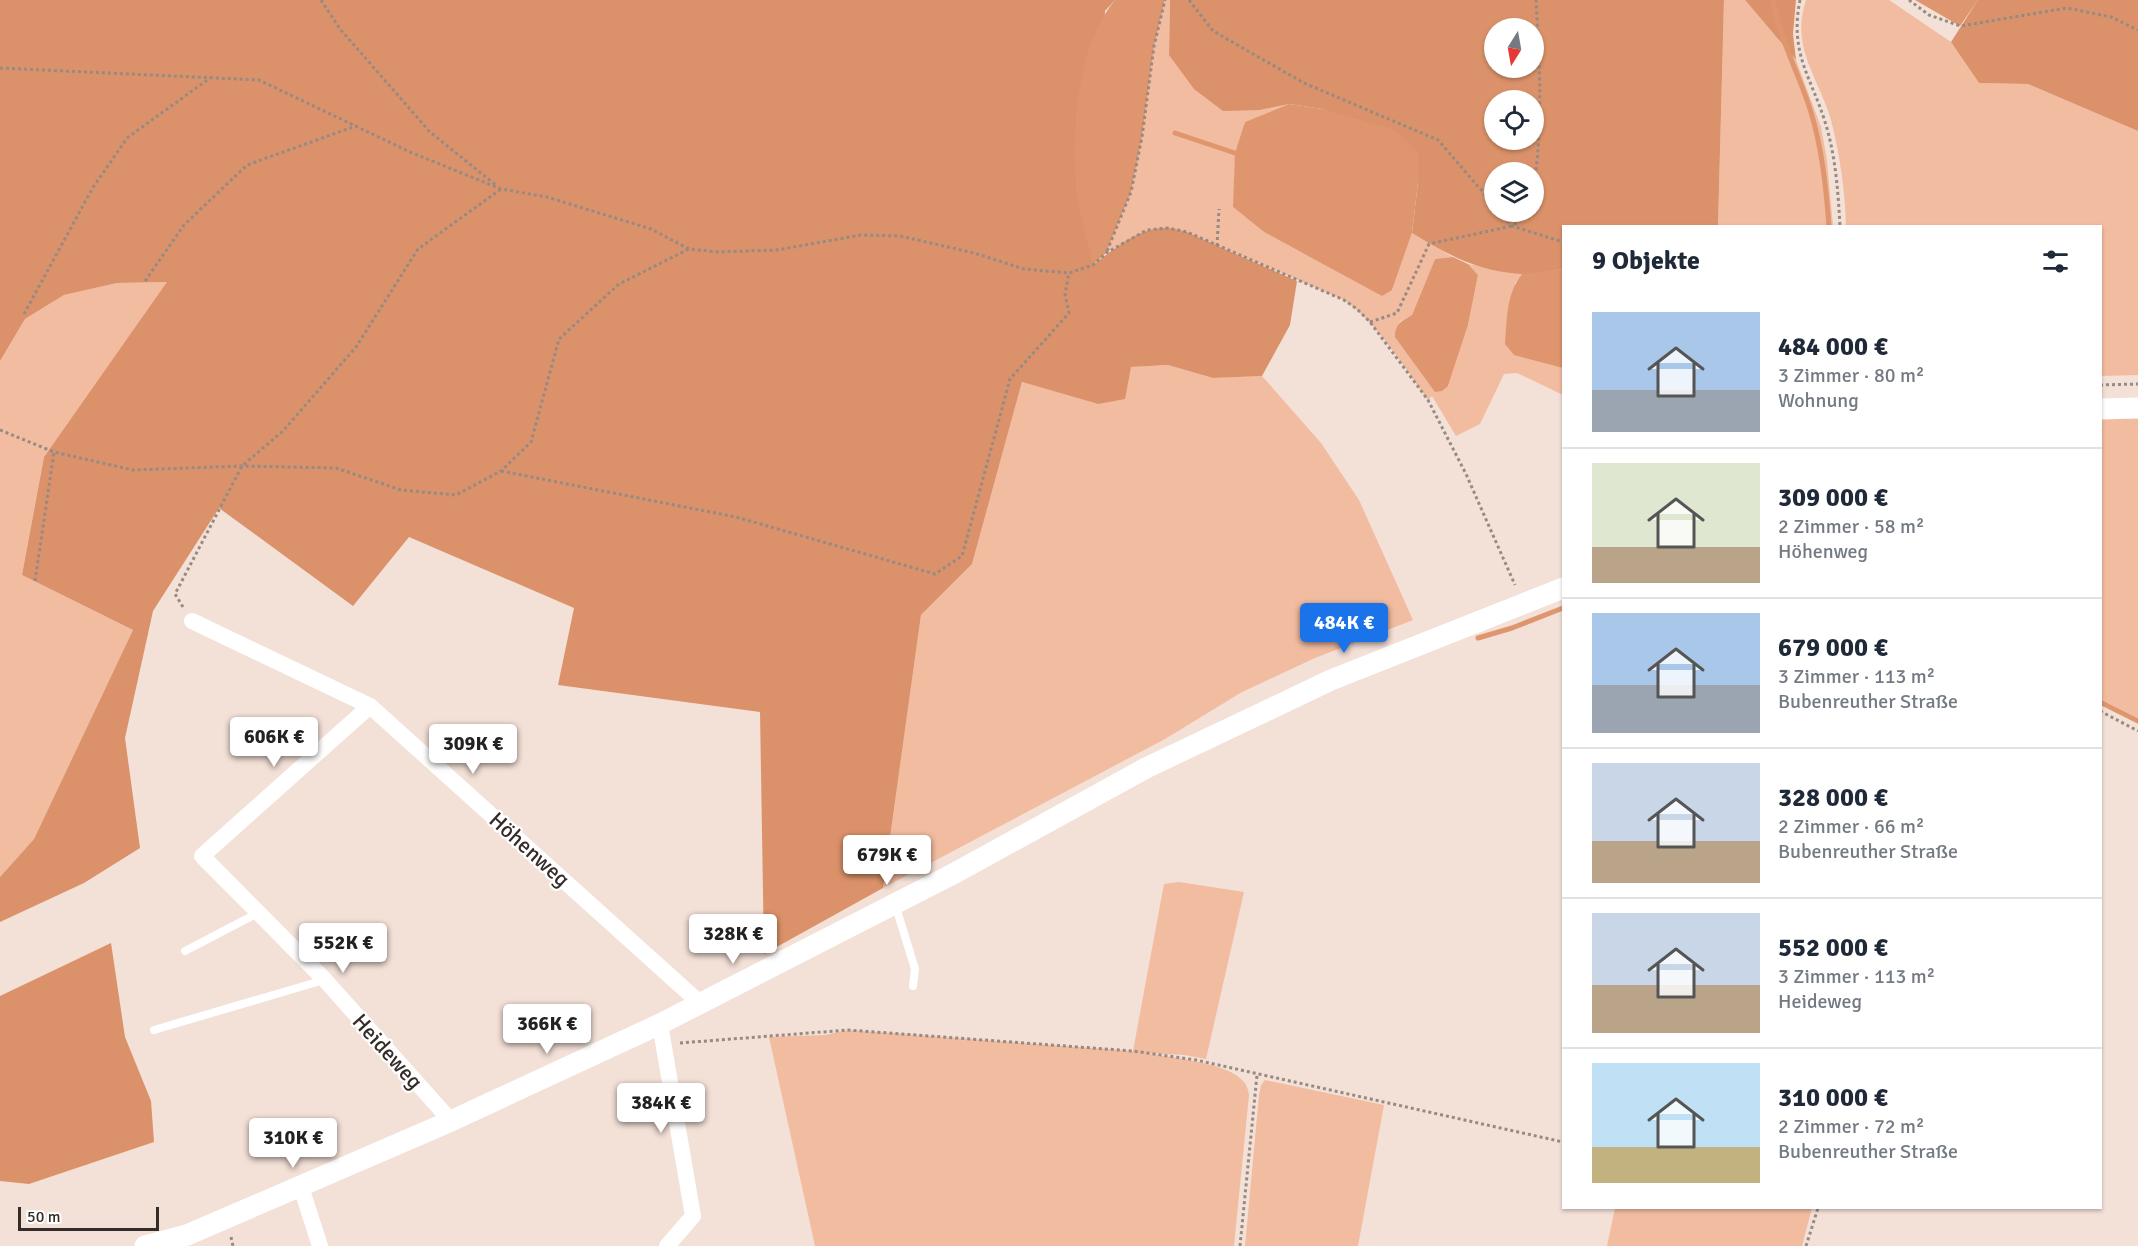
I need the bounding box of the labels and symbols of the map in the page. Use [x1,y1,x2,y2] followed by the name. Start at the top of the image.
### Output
[1484,18,1544,78] north arrow
[1295,603,1393,654] pin: 484K €
[225,717,323,768] pin: 606K €
[424,724,522,775] pin: 309K €
[484,806,576,893] street label: Höhenweg
[838,835,936,886] pin: 679K €
[684,914,782,965] pin: 328K €
[294,923,392,974] pin: 552K €
[498,1004,596,1055] pin: 366K €
[347,1008,429,1095] street label: Heideweg
[612,1083,710,1134] pin: 384K €
[244,1118,342,1169] pin: 310K €
[18,1204,159,1232] scale bar

